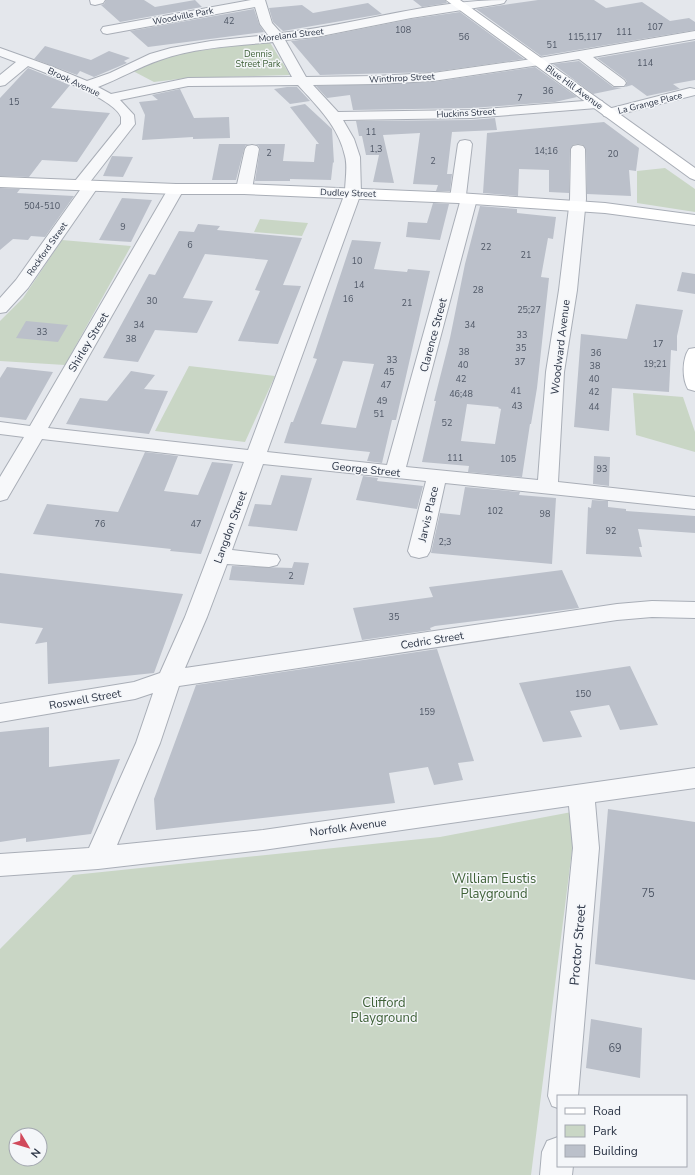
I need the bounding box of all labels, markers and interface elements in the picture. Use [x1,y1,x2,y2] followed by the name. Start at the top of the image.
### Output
[152,4,215,28] street label: Woodville Park
[224,15,234,27] house number: 42
[647,21,663,33] house number: 107
[395,24,411,36] house number: 108
[258,25,325,45] street label: Moreland Street
[616,26,632,38] house number: 111
[459,31,469,43] house number: 56
[568,31,602,43] house number: 115,117
[547,39,557,51] house number: 51
[236,48,281,70] park label: Dennis Street Park
[637,57,654,69] house number: 114
[543,62,605,112] street label: Blue Hill Avenue
[46,65,102,100] street label: Brook Avenue
[369,70,436,86] street label: Winthrop Street
[543,85,553,97] house number: 36
[617,89,684,117] street label: La Grange Place
[517,92,523,104] house number: 7
[9,96,19,108] house number: 15
[436,105,497,121] street label: Huckins Street
[366,126,376,138] house number: 11
[370,143,382,155] house number: 1,3
[534,145,558,157] house number: 14;16
[266,147,272,159] house number: 2
[608,148,618,160] house number: 20
[430,155,436,167] house number: 2
[320,186,377,200] street label: Dudley Street
[24,200,60,212] house number: 504-510
[24,219,70,278] street label: Rockford Street
[120,221,126,233] house number: 9
[187,239,193,251] house number: 6
[481,241,491,253] house number: 22
[521,249,531,261] house number: 21
[352,255,362,267] house number: 10
[354,279,365,291] house number: 14
[473,284,483,296] house number: 28
[343,293,353,305] house number: 16
[147,295,157,307] house number: 30
[416,296,451,374] street label: Clarence Street
[402,297,412,309] house number: 21
[547,299,574,395] street label: Woodward Avenue
[517,304,541,316] house number: 25;27
[65,310,112,375] street label: Shirley Street
[134,319,145,331] house number: 34
[465,319,476,331] house number: 34
[37,326,47,338] house number: 33
[517,329,527,341] house number: 33
[126,333,136,345] house number: 38
[653,338,663,350] house number: 17
[516,342,526,354] house number: 35
[459,346,469,358] house number: 38
[591,347,601,359] house number: 36
[387,354,397,366] house number: 33
[515,356,525,368] house number: 37
[643,358,667,370] house number: 19;21
[458,359,468,371] house number: 40
[590,360,600,372] house number: 38
[384,366,394,378] house number: 45
[456,373,466,385] house number: 42
[589,373,599,385] house number: 40
[381,379,391,391] house number: 47
[511,385,521,397] house number: 41
[589,386,599,398] house number: 42
[449,388,473,400] house number: 46;48
[377,395,387,407] house number: 49
[512,400,522,412] house number: 43
[589,401,600,413] house number: 44
[374,408,384,420] house number: 51
[442,417,452,429] house number: 52
[447,452,463,464] house number: 111
[500,453,516,465] house number: 105
[331,458,401,481] street label: George Street
[597,463,607,475] house number: 93
[415,485,442,544] street label: Jarvis Place
[210,489,251,566] street label: Langdon Street
[487,505,503,517] house number: 102
[540,508,550,520] house number: 98
[95,518,105,530] house number: 76
[191,518,201,530] house number: 47
[606,525,616,537] house number: 92
[439,536,451,548] house number: 2;3
[288,570,294,582] house number: 2
[389,611,399,623] house number: 35
[399,628,465,653] street label: Cedric Street
[48,686,122,713] street label: Roswell Street
[575,688,591,700] house number: 150
[419,706,435,718] house number: 159
[309,815,387,840] street label: Norfolk Avenue
[452,870,536,903] park label: William Eustis Playground
[641,886,655,901] house number: 75
[565,903,591,986] street label: Proctor Street
[350,994,418,1027] park label: Clifford Playground
[608,1041,622,1056] house number: 69
[557,1095,687,1167] legend
[593,1103,621,1119] text: Road
[593,1123,618,1139] text: Park
[8,1127,48,1167] north arrow
[593,1143,638,1159] text: Building
[27,1145,44,1161] text: N

